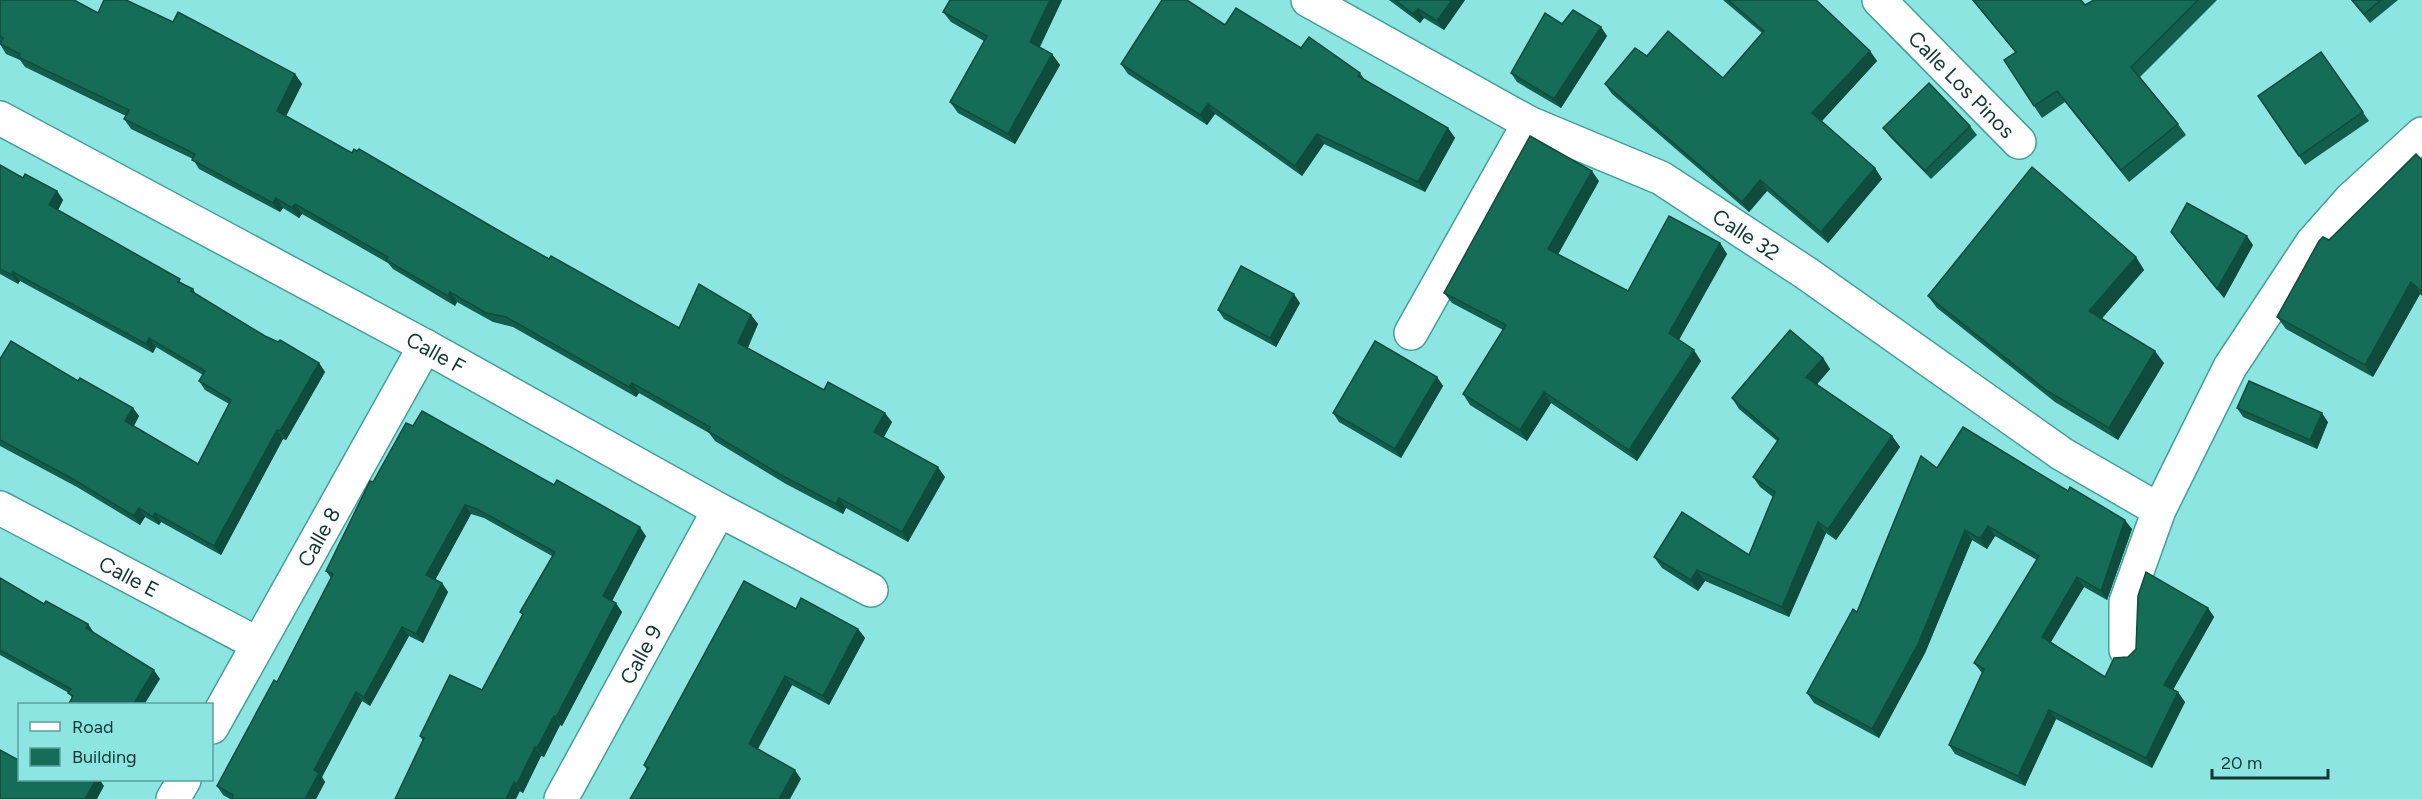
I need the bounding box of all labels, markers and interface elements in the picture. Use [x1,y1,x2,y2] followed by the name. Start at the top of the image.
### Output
[1904,25,2020,143] street label: Calle Los Pinos
[1708,203,1785,265] street label: Calle 32
[402,326,470,378] street label: Calle F
[292,502,345,571] street label: Calle 8
[95,550,163,602] street label: Calle E
[614,620,666,688] street label: Calle 9
[18,703,213,781] legend
[72,716,113,738] text: Road
[2212,742,2328,780] scale bar
[72,746,137,768] text: Building
[2221,752,2262,774] text: 20 m

